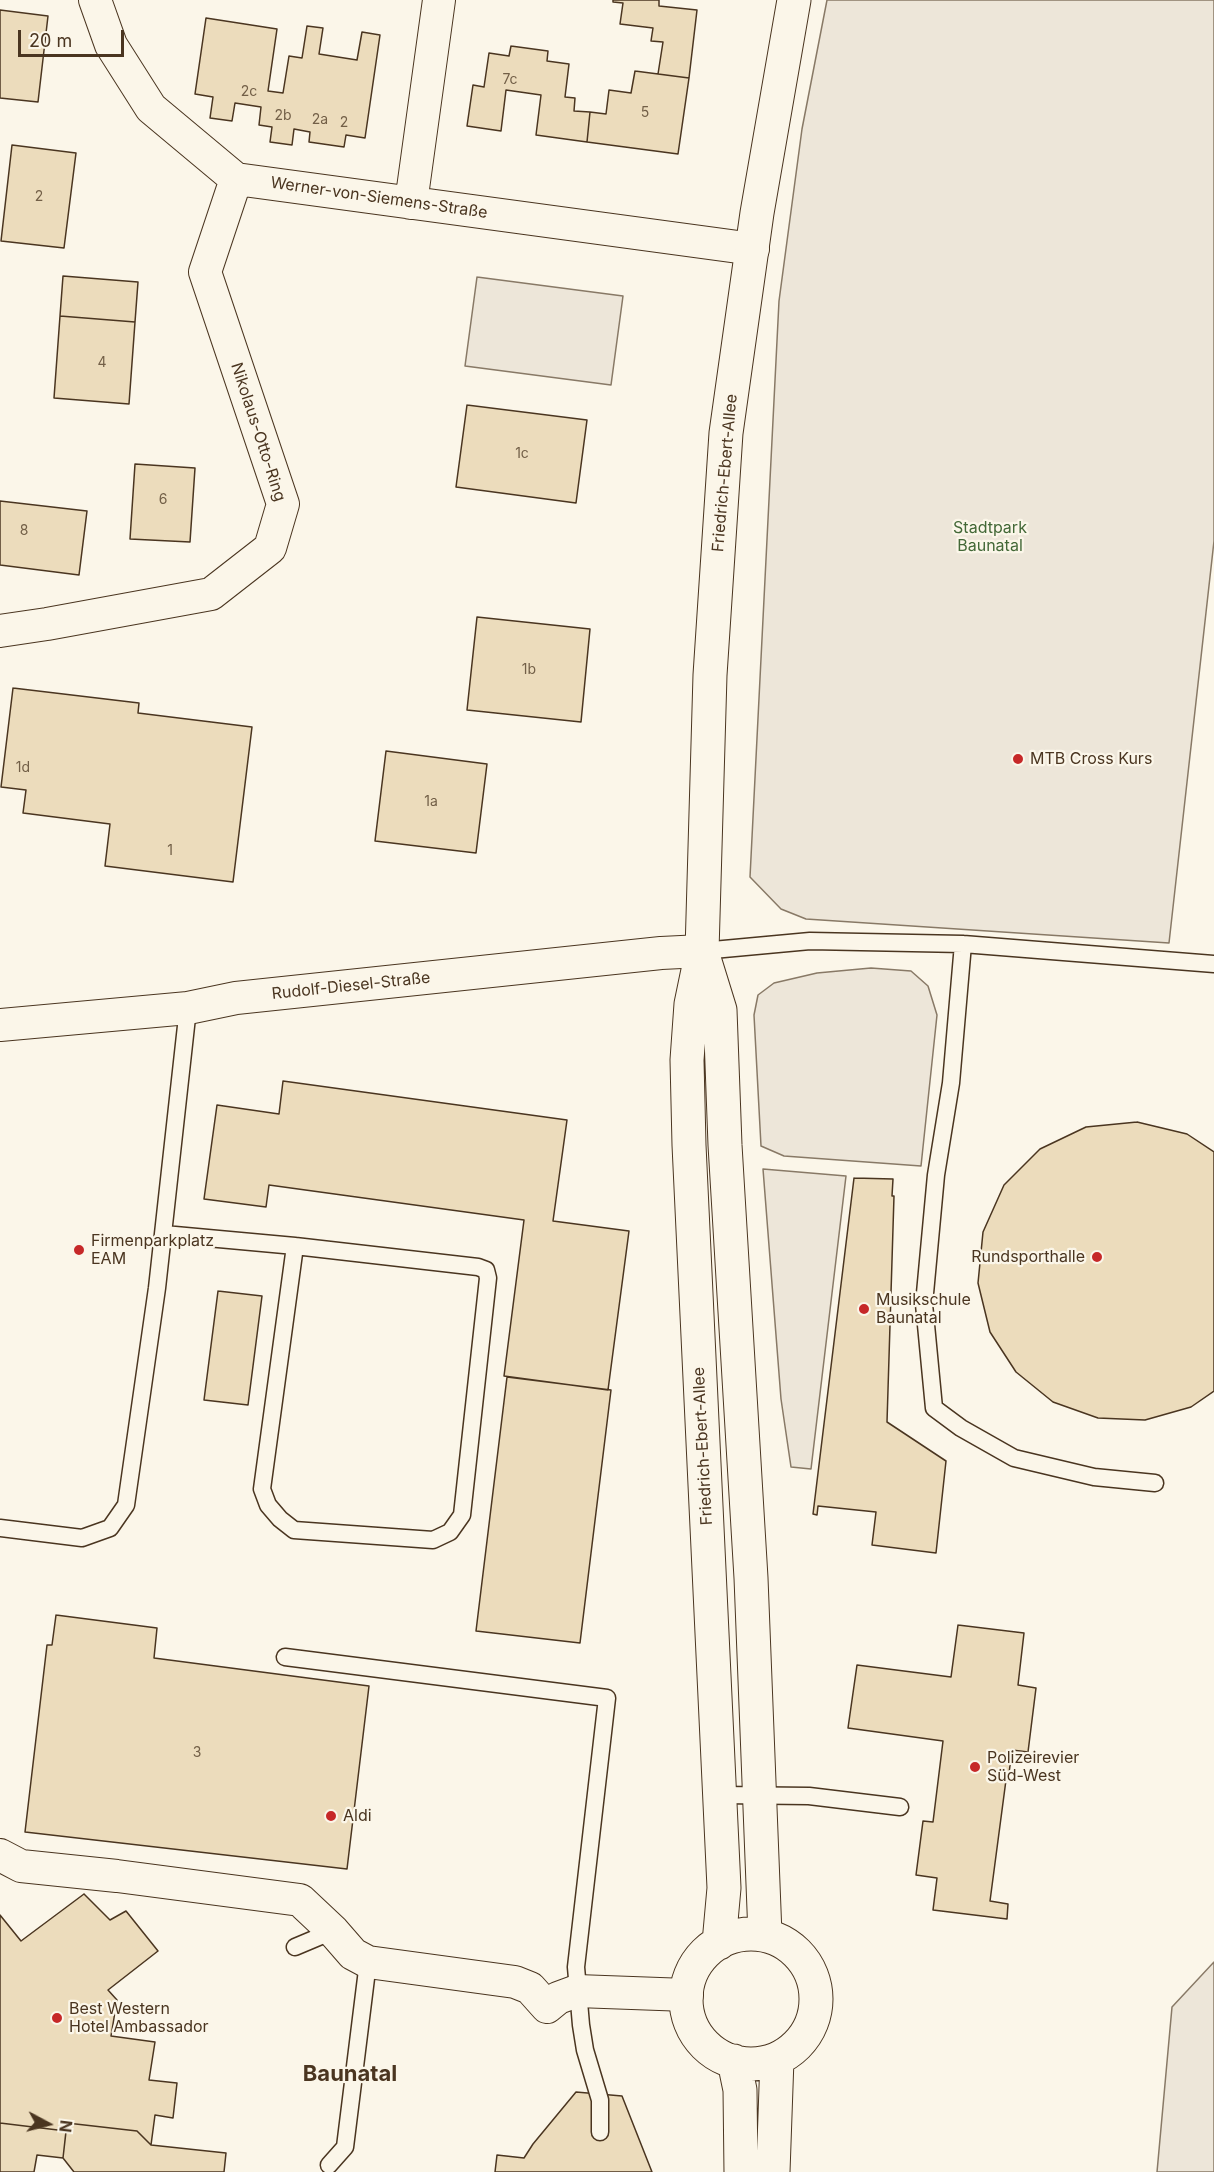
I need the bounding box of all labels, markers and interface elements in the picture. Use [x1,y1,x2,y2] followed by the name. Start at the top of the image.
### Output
[21,18,128,56] scale bar
[29,30,72,51] text: 20 m
[502,72,518,88] house number: 7c
[241,84,257,100] house number: 2c
[641,105,649,121] house number: 5
[274,108,292,124] house number: 2b
[312,112,328,128] house number: 2a
[340,115,348,131] house number: 2
[269,173,489,223] street label: Werner-von-Siemens-Straße
[35,189,43,205] house number: 2
[97,355,107,371] house number: 4
[227,360,289,504] street label: Nikolaus-Otto-Ring
[709,393,741,553] street label: Friedrich-Ebert-Allee
[515,446,529,462] house number: 1c
[159,492,167,508] house number: 6
[953,518,1027,556] park label: Stadtpark Baunatal
[20,523,28,539] house number: 8
[522,662,536,678] house number: 1b
[1030,749,1152,769] place label: MTB Cross Kurs
[1011,752,1025,766] marker: MTB Cross Kurs
[16,760,30,776] house number: 1d
[424,794,438,810] house number: 1a
[167,843,173,859] house number: 1
[271,968,431,1004] street label: Rudolf-Diesel-Straße
[91,1231,214,1269] place label: Firmenparkplatz EAM
[72,1243,86,1257] marker: Firmenparkplatz EAM
[971,1247,1085,1267] place label: Rundsporthalle
[1090,1250,1104,1264] marker: Rundsporthalle
[876,1290,971,1328] place label: Musikschule Baunatal
[857,1302,871,1316] marker: Musikschule Baunatal
[689,1366,717,1526] street label: Friedrich-Ebert-Allee
[193,1745,201,1761] house number: 3
[987,1748,1079,1786] place label: Polizeirevier Süd-West
[968,1760,982,1774] marker: Polizeirevier Süd-West
[343,1806,372,1826] place label: Aldi
[324,1809,338,1823] marker: Aldi
[69,1999,209,2037] place label: Best Western Hotel Ambassador
[50,2011,64,2025] marker: Best Western Hotel Ambassador
[303,2061,397,2087] district label: Baunatal
[18,2094,78,2154] north arrow
[55,2119,77,2133] text: N

